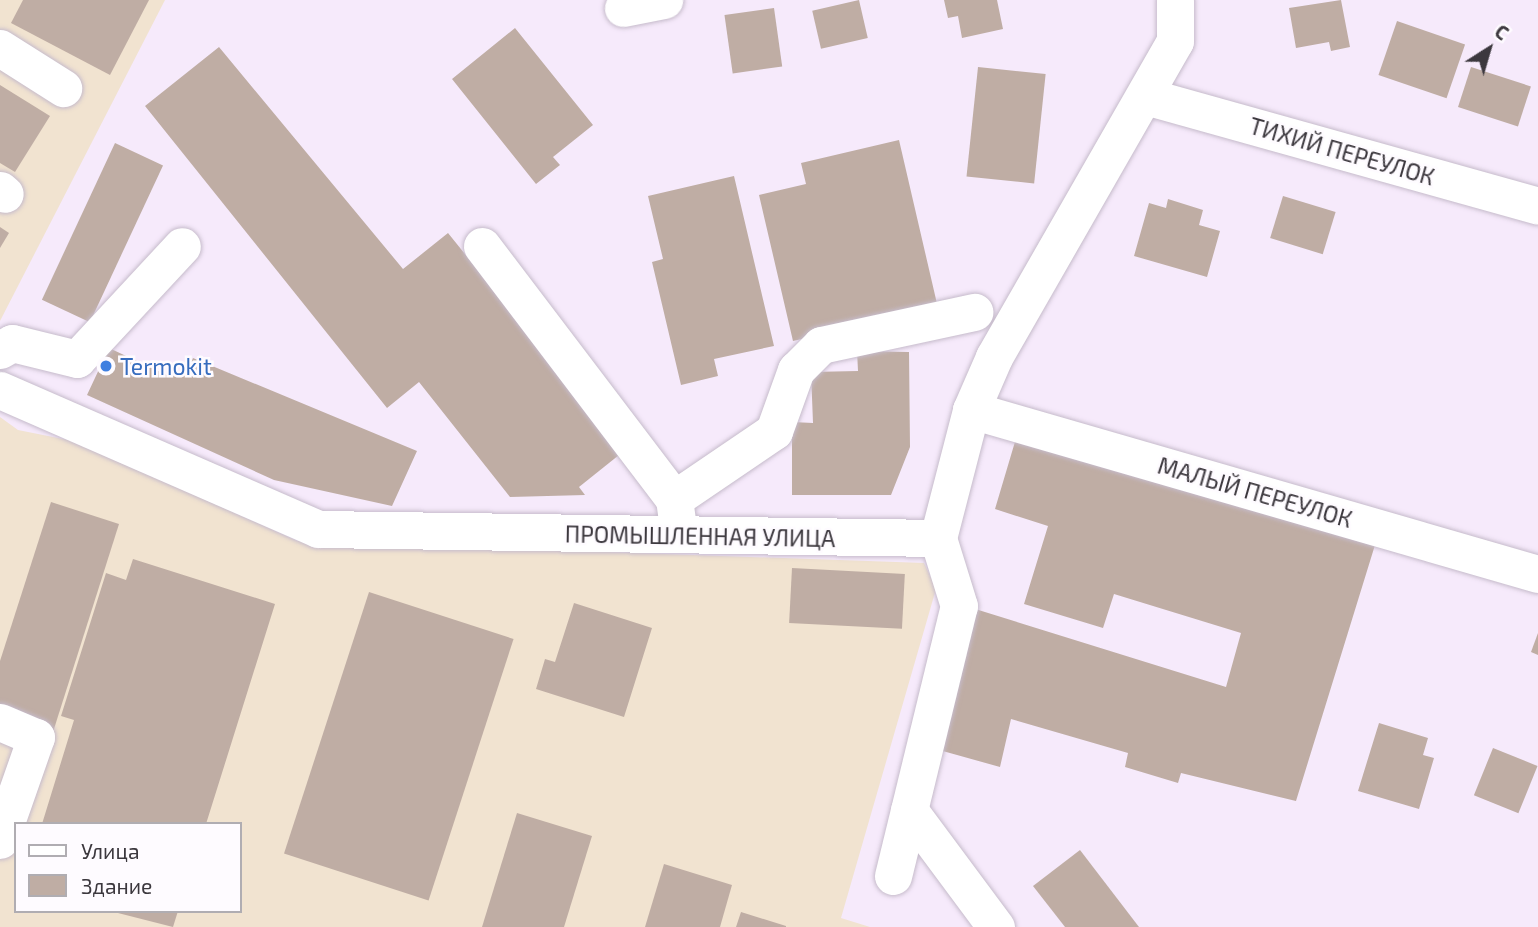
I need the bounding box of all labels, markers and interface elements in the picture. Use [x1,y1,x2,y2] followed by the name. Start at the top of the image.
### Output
[1454,14,1524,84] north arrow
[1491,19,1513,44] text: С
[1246,111,1438,191] street label: ТИХИЙ ПЕРЕУЛОК
[120,352,212,380] place label: Termokit
[98,358,114,374] marker: Termokit
[1155,451,1355,533] street label: МАЛЫЙ ПЕРЕУЛОК
[565,520,835,552] street label: ПРОМЫШЛЕННАЯ УЛИЦА
[14,822,242,913] legend
[81,838,140,863] text: Улица
[81,873,152,898] text: Здание

